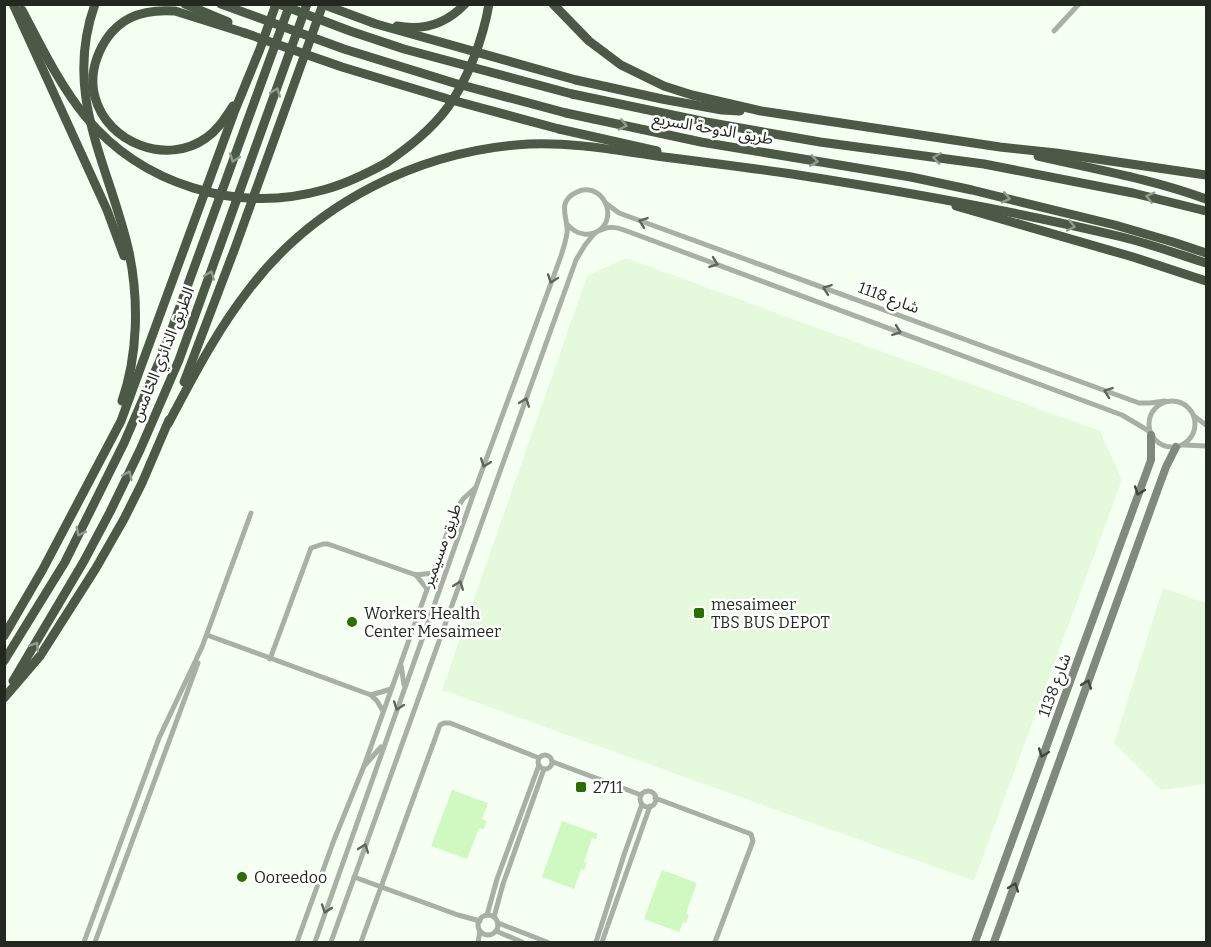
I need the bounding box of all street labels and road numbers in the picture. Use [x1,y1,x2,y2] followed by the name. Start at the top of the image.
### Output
[651,109,775,151] street label: طريق الدوحة السريع
[855,278,922,320] street label: شارع 1118
[127,284,201,425] street label: الطريق الدائري الخامس
[417,501,466,591] street label: طريق مسيمير
[1034,651,1078,721] street label: شارع 1138

